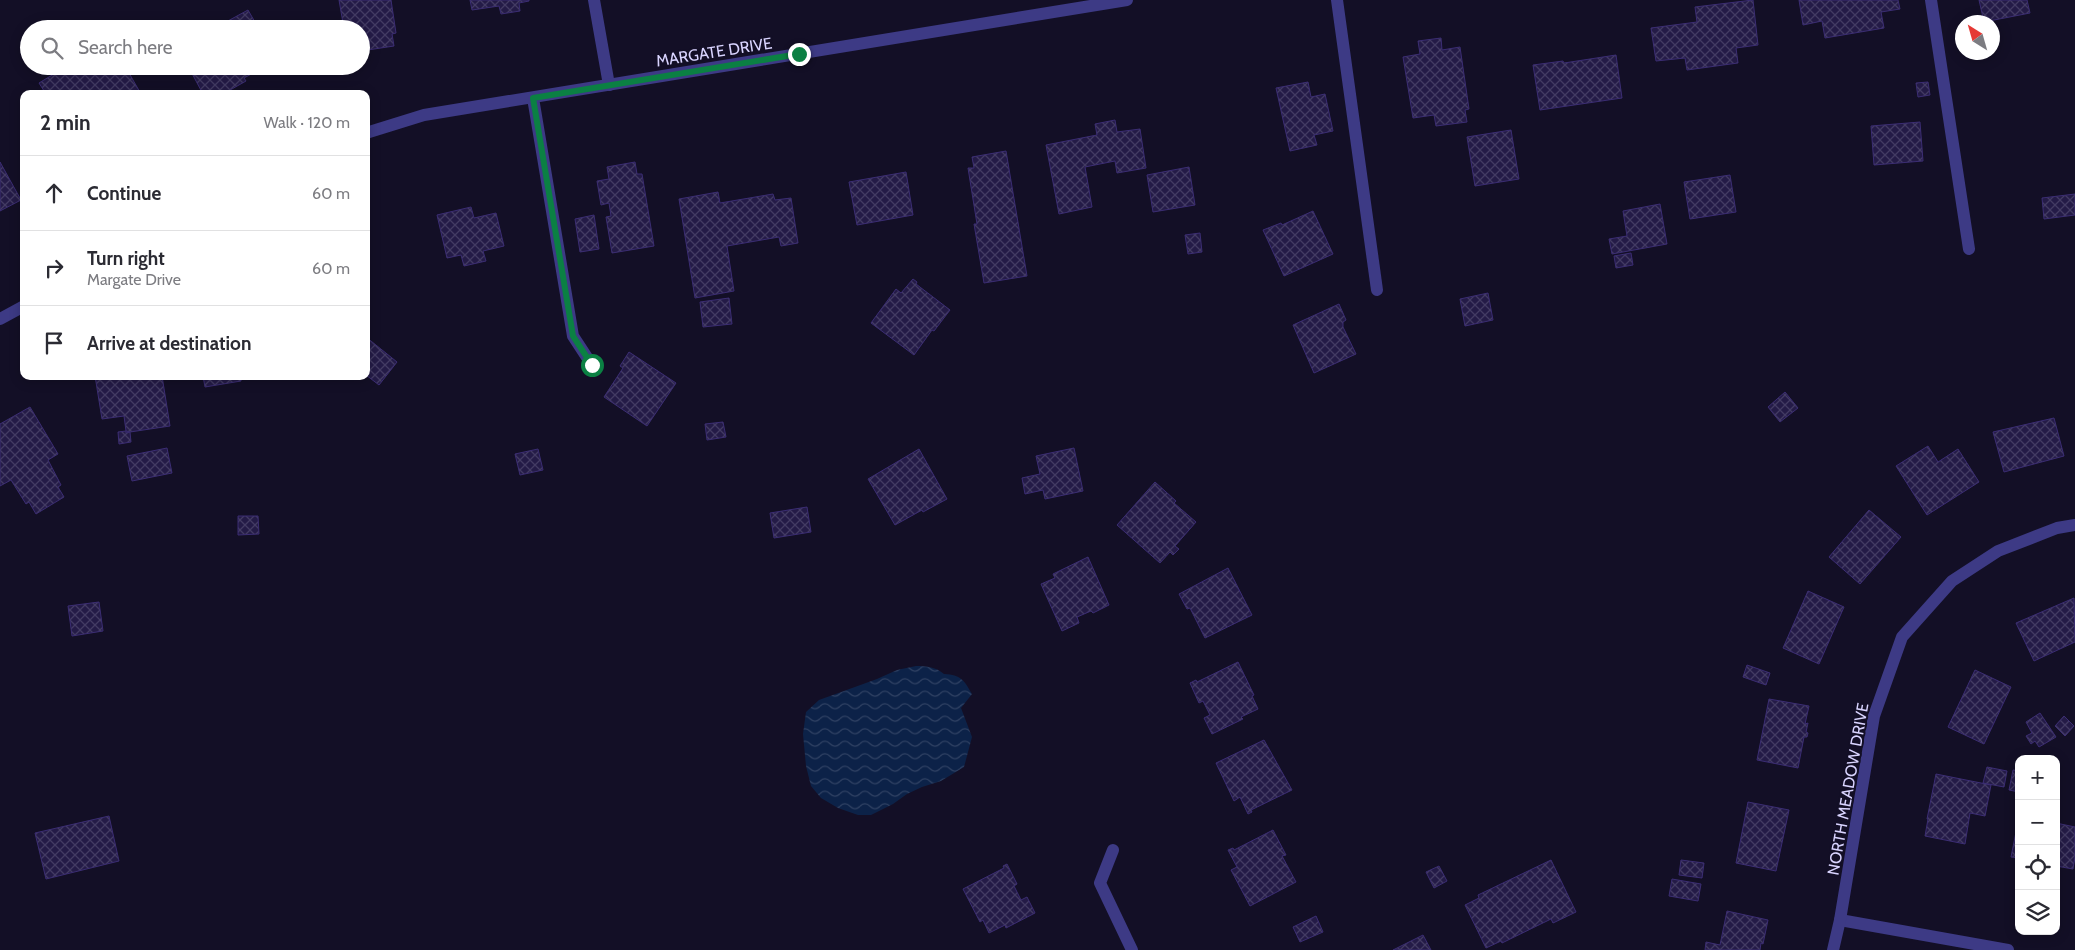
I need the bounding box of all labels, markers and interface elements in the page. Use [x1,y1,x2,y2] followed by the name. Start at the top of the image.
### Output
[1955,15,2000,60] north arrow
[20,20,370,75] search box
[655,33,774,71] street label: MARGATE DRIVE
[38,34,66,62] icon: search
[78,36,172,59] text: Search here
[788,43,811,66] route end
[40,110,91,135] text: 2 min
[263,113,350,132] text: Walk · 120 m
[40,179,68,207] icon: ahead
[87,182,161,205] text: Continue
[312,184,350,203] text: 60 m
[87,247,165,270] text: Turn right
[40,254,68,282] icon: right
[312,259,350,278] text: 60 m
[87,270,181,289] text: Margate Drive
[40,329,68,357] icon: arrive
[87,332,251,355] text: Arrive at destination
[581,354,604,377] route start
[1823,701,1873,877] street label: NORTH MEADOW DRIVE
[2015,755,2060,935] map controls
[2015,755,2060,800] button: +
[2015,800,2060,845] button: −
[2015,845,2060,890] button: locate
[2015,890,2060,935] button: layers

